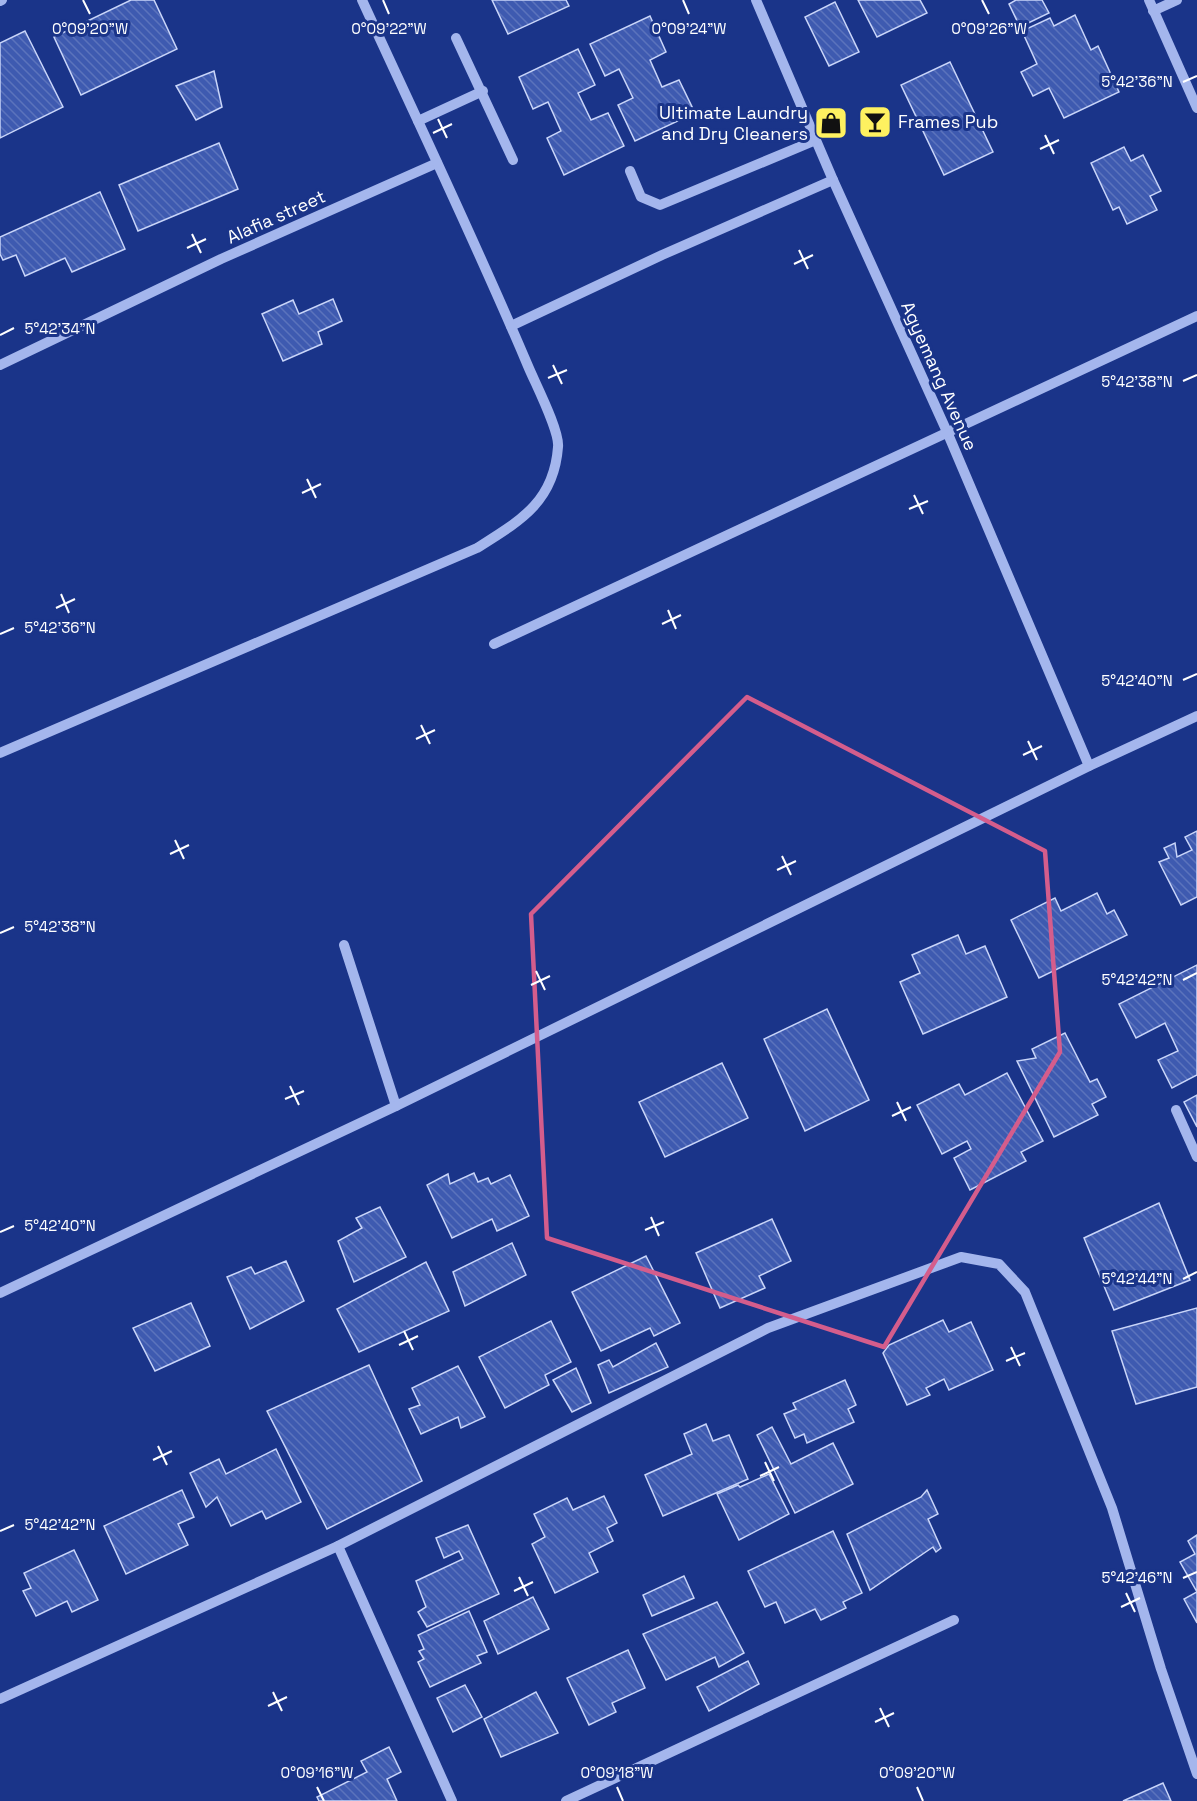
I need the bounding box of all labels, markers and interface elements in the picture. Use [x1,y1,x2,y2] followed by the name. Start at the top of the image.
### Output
[52,19,128,38] text: 0°09'20"W
[351,19,427,38] text: 0°09'22"W
[652,19,726,38] text: 0°09'24"W
[951,19,1027,38] text: 0°09'26"W
[1101,72,1173,91] text: 5°42'36"N
[659,101,808,145] place label: Ultimate Laundry and Dry Cleaners
[857,104,893,140] bar icon: Frames Pub
[813,105,849,141] shop icon: Ultimate Laundry and Dry Cleaners
[898,110,998,133] place label: Frames Pub
[223,185,329,249] street label: Alafia street
[896,298,983,454] street label: Agyemang Avenue
[24,319,96,338] text: 5°42'34"N
[1101,372,1173,391] text: 5°42'38"N
[24,618,96,637] text: 5°42'36"N
[1101,671,1173,690] text: 5°42'40"N
[24,917,96,936] text: 5°42'38"N
[1101,970,1173,989] text: 5°42'42"N
[24,1216,96,1235] text: 5°42'40"N
[1102,1269,1172,1288] text: 5°42'44"N
[24,1515,96,1534] text: 5°42'42"N
[1101,1568,1173,1587] text: 5°42'46"N
[281,1763,353,1782] text: 0°09'16"W
[580,1763,654,1782] text: 0°09'18"W
[879,1763,955,1782] text: 0°09'20"W

